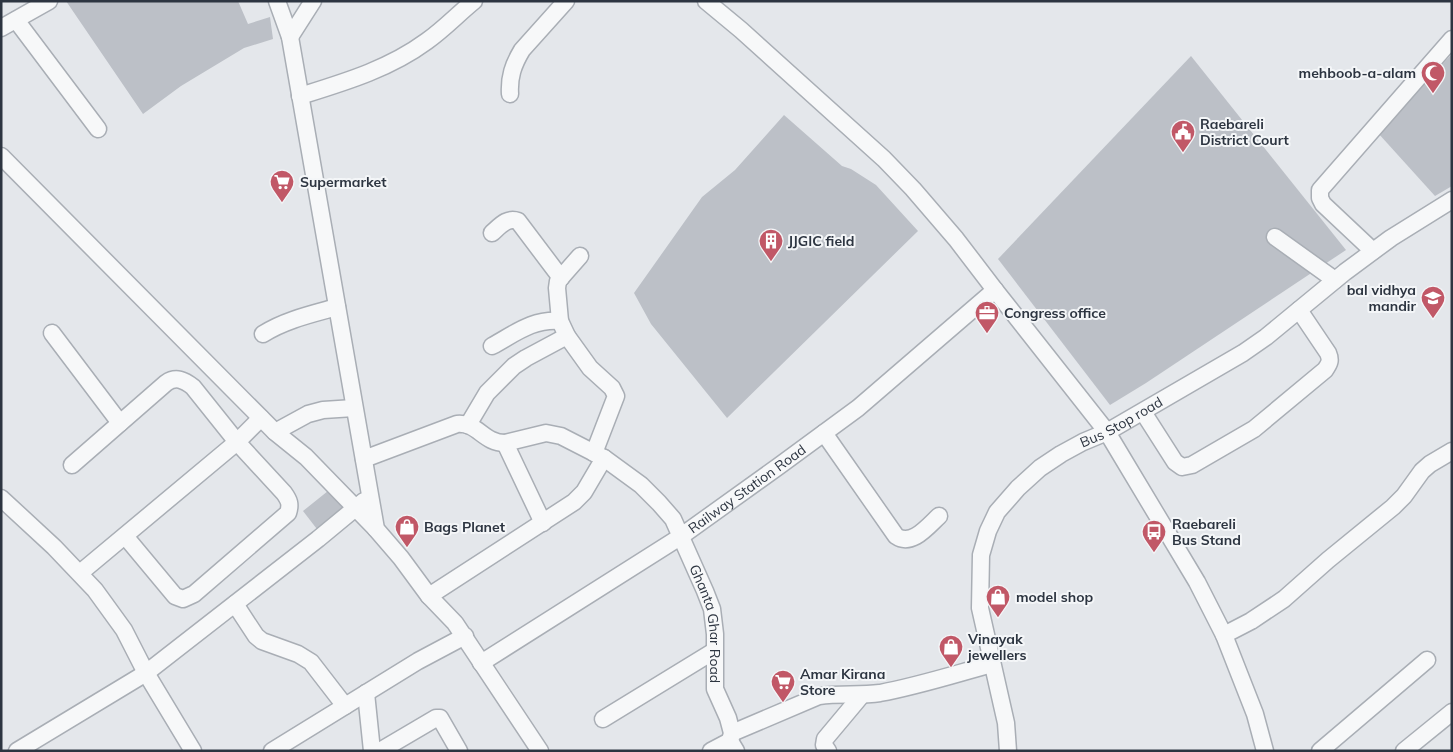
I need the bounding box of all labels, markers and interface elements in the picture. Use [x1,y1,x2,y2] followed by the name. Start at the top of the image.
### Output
[1420,60,1446,94] mosque icon: mehboob-a-alam
[1299,64,1416,82] place label: mehboob-a-alam
[1200,115,1290,149] place label: Raebareli District Court
[1170,119,1196,153] public building icon: Raebareli District Court
[269,169,295,203] supermarket icon: Supermarket
[300,173,387,191] place label: Supermarket
[758,228,784,262] building icon: JJGIC field
[788,232,854,250] place label: JJGIC field
[1347,281,1416,315] place label: bal vidhya mandir
[1420,285,1446,319] school or university icon: bal vidhya mandir
[974,300,1000,334] office icon: Congress office
[1004,304,1106,322] place label: Congress office
[1077,393,1166,451] street label: Bus Stop road
[685,440,809,537] street label: Railway Station Road
[394,514,420,548] shop icon: Bags Planet
[1172,515,1241,549] place label: Raebareli Bus Stand
[424,518,506,536] place label: Bags Planet
[1141,519,1167,553] bus stop icon: Raebareli Bus Stand
[685,561,724,683] street label: Ghanta Ghar Road
[985,584,1011,618] shop icon: model shop
[1016,588,1093,606] place label: model shop
[967,630,1027,664] place label: Vinayak jewellers
[938,634,964,668] shop icon: Vinayak jewellers
[800,665,885,699] place label: Amar Kirana Store
[770,669,796,703] supermarket icon: Amar Kirana Store

